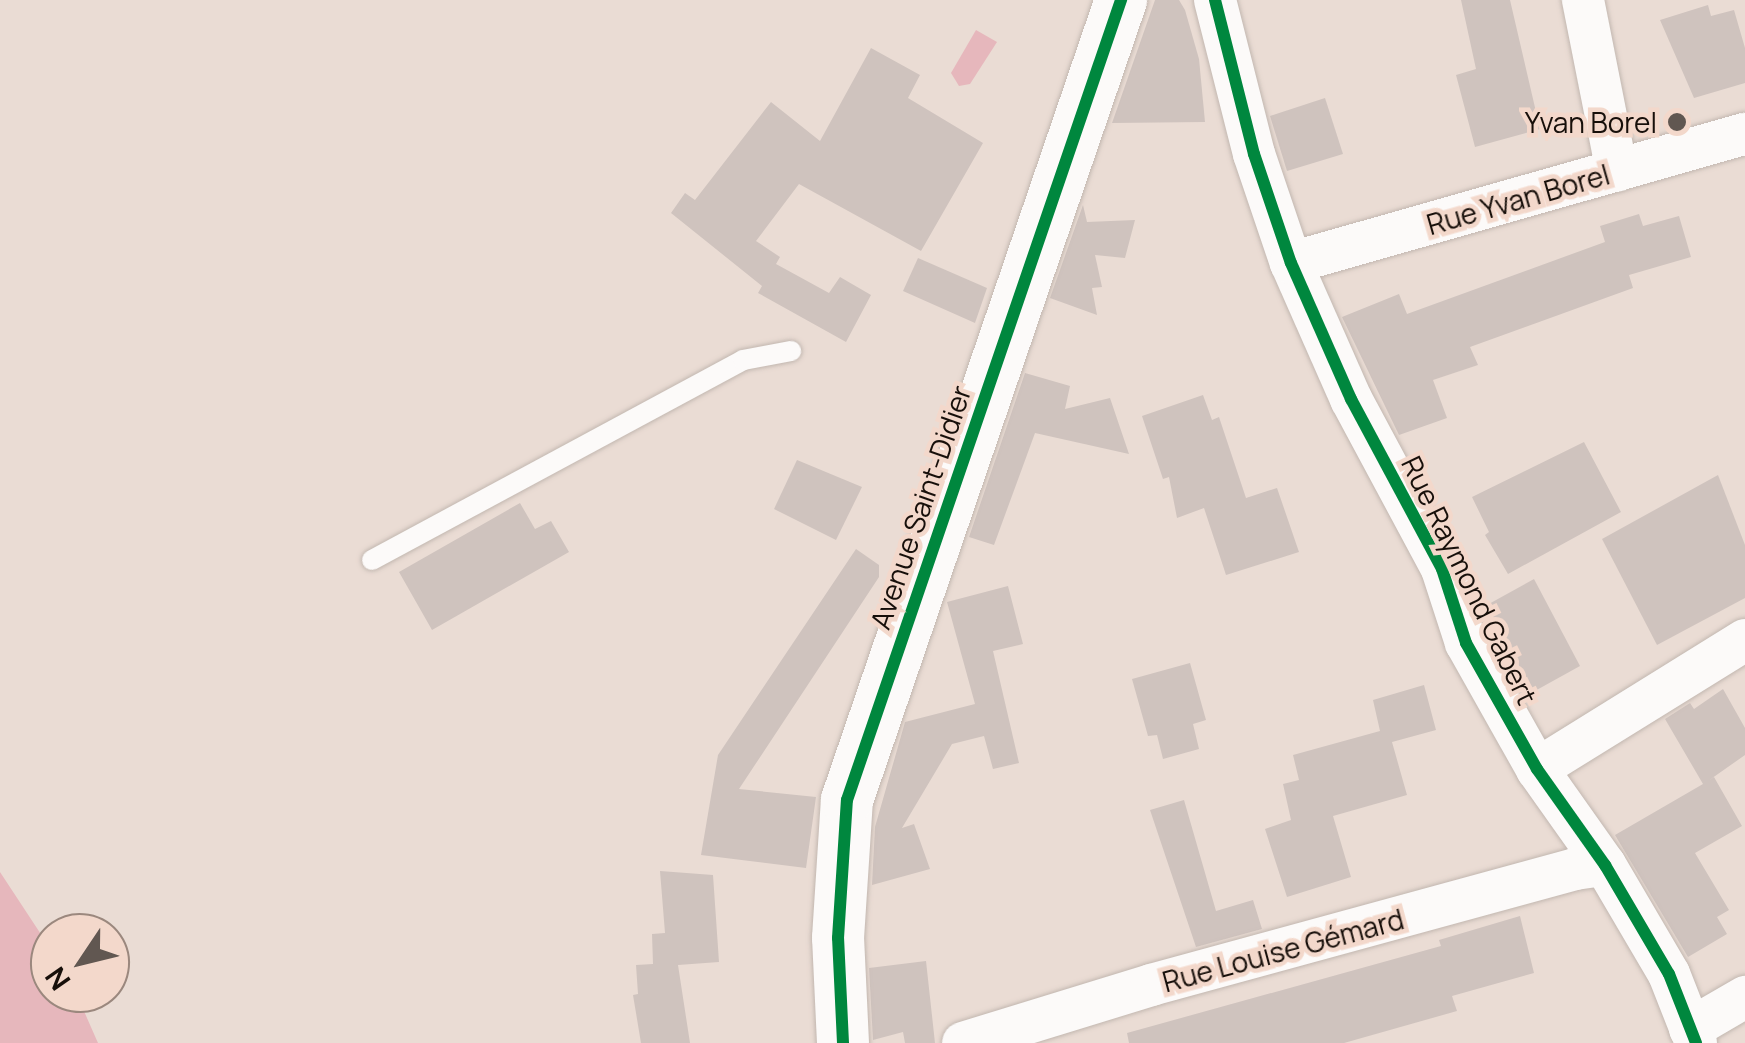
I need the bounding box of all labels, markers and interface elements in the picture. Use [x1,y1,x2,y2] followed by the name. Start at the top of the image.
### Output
[1525,105,1657,139] place label: Yvan Borel
[1666,111,1688,133] marker: Yvan Borel
[1423,157,1613,241] street label: Rue Yvan Borel
[863,381,977,633] street label: Avenue Saint-Didier
[1395,450,1545,710] street label: Rue Raymond Gabert
[1159,902,1407,998] street label: Rue Louise Gémard
[30,913,130,1013] north arrow
[36,960,78,998] text: N

